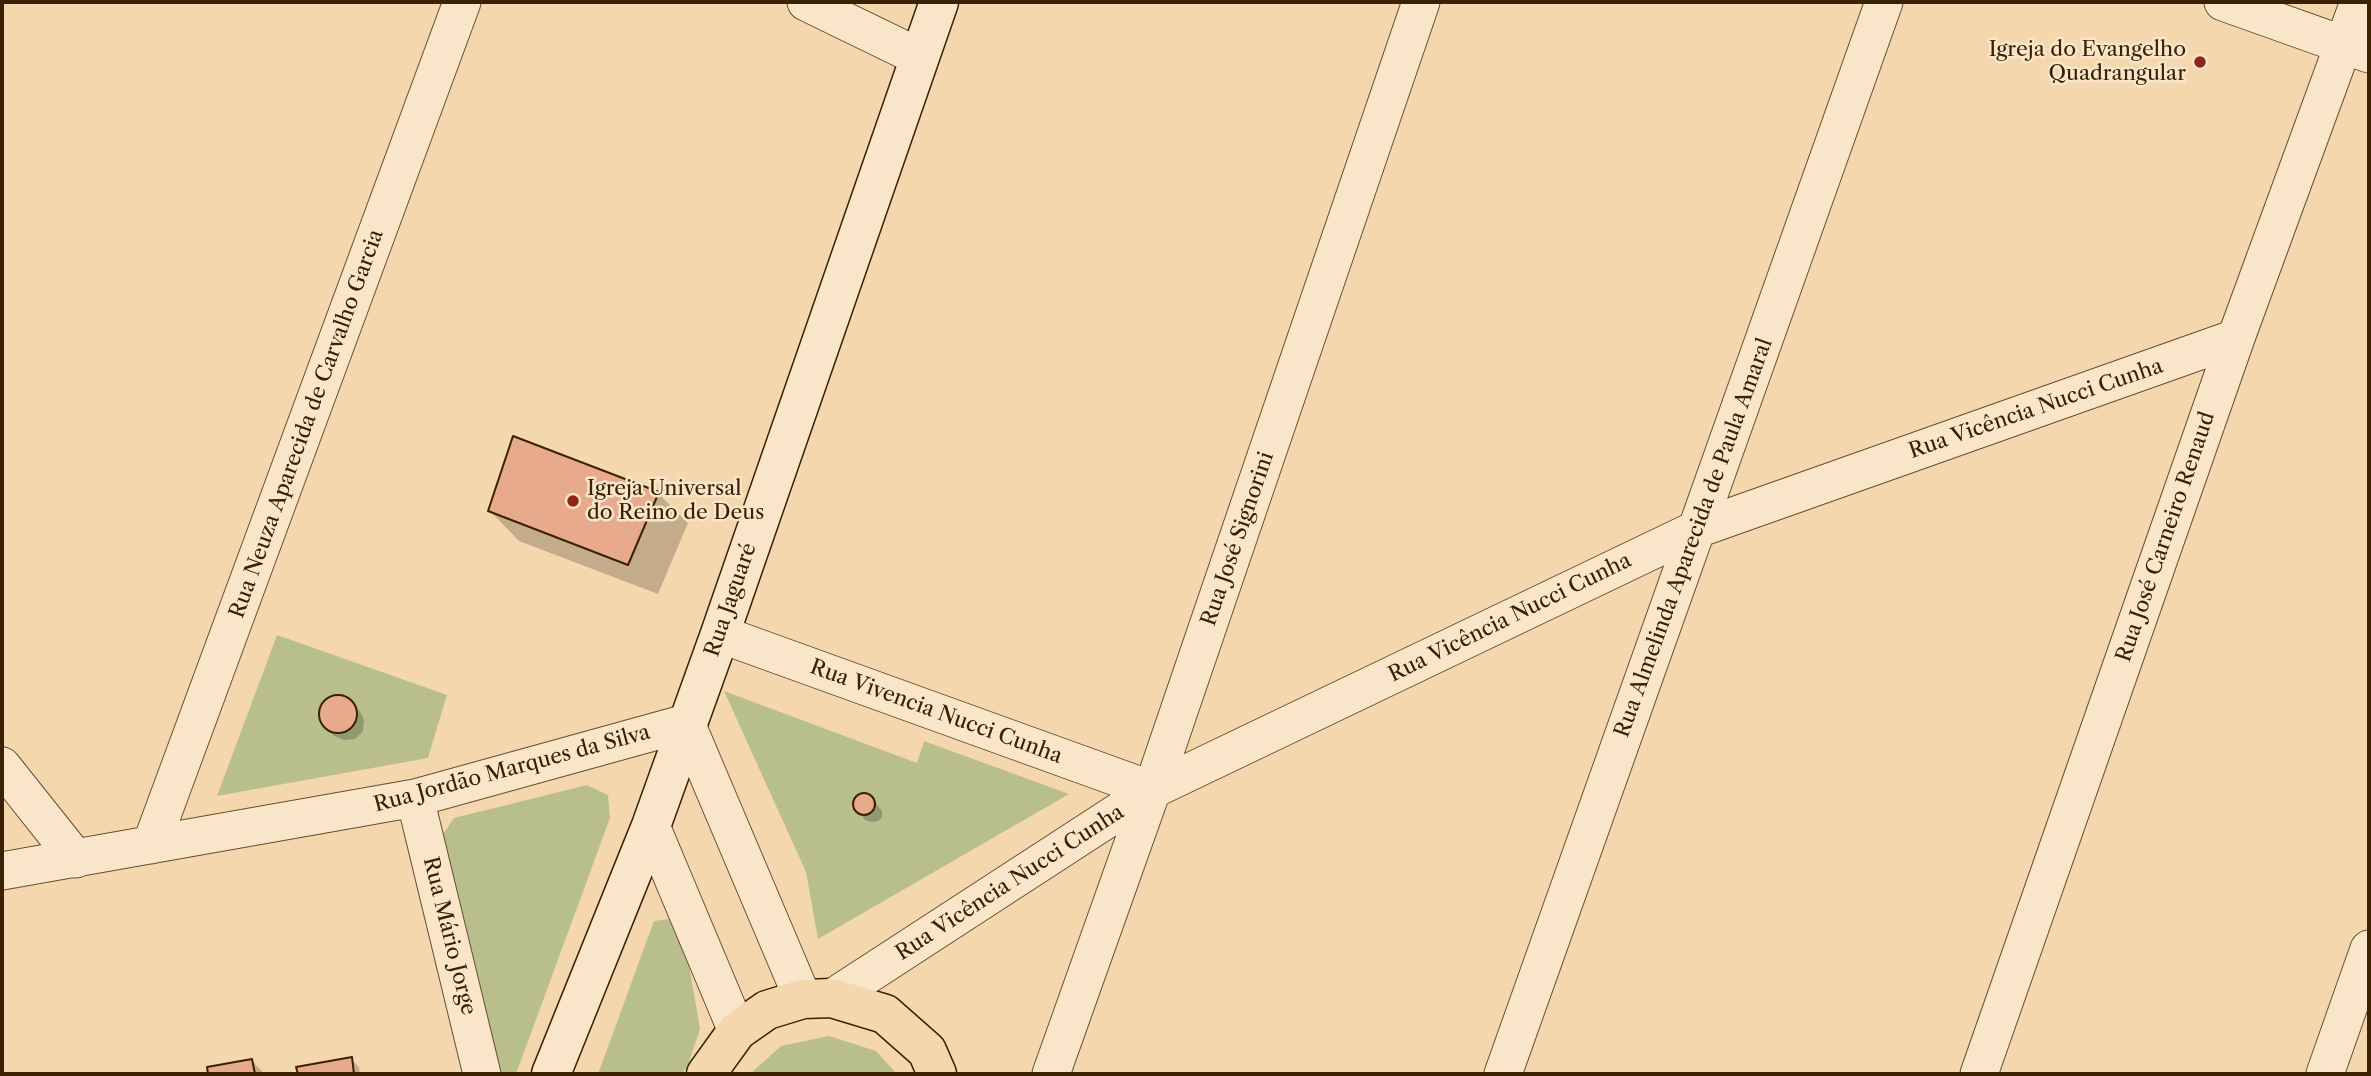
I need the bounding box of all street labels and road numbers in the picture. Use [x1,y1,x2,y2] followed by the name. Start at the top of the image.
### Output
[225,226,389,622] street label: Rua Neuza Aparecida de Carvalho Garcia
[1610,335,1778,741] street label: Rua Almelinda Aparecida de Paula Amaral
[1906,354,2166,464] street label: Rua Vicência Nucci Cunha
[2111,409,2221,665] street label: Rua José Carneiro Renaud
[1196,449,1280,629] street label: Rua José Signorini
[700,540,762,660] street label: Rua Jaguaré
[1385,548,1635,688] street label: Rua Vicência Nucci Cunha
[807,655,1065,769] street label: Rua Vivencia Nucci Cunha
[371,720,653,818] street label: Rua Jordão Marques da Silva
[891,800,1129,966] street label: Rua Vicência Nucci Cunha
[417,854,481,1018] street label: Rua Mário Jorge

